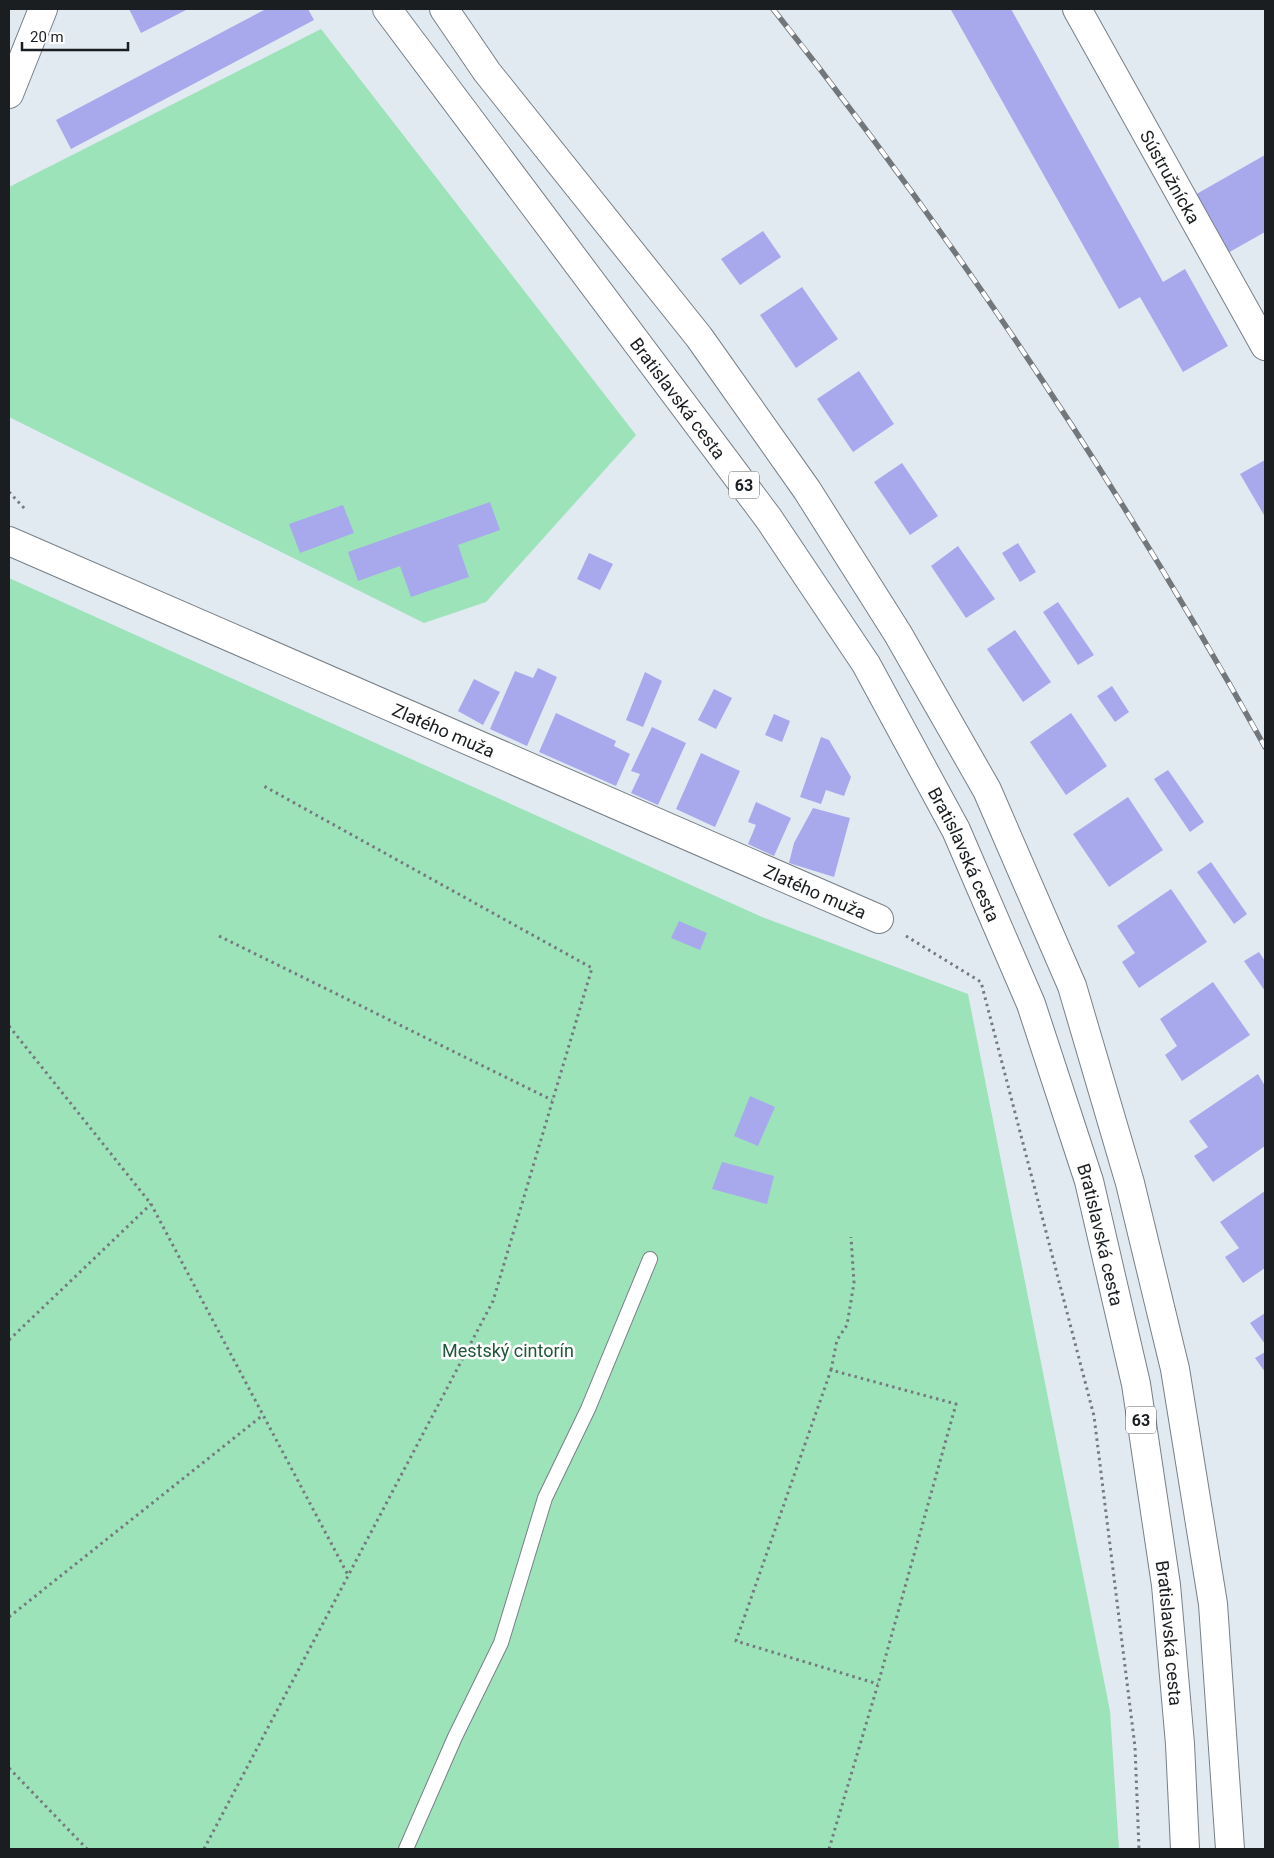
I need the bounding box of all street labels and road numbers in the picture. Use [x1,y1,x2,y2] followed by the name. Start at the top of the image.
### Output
[1136,126,1205,227] street label: Sústružnícka
[626,333,730,463] street label: Bratislavská cesta
[729,472,759,498] road number: 63
[389,698,498,761] street label: Zlatého muža
[924,783,1005,925] street label: Bratislavská cesta
[761,860,870,923] street label: Zlatého muža
[1073,1161,1128,1308] street label: Bratislavská cesta
[1126,1406,1156,1434] road number: 63
[1152,1559,1187,1707] street label: Bratislavská cesta

